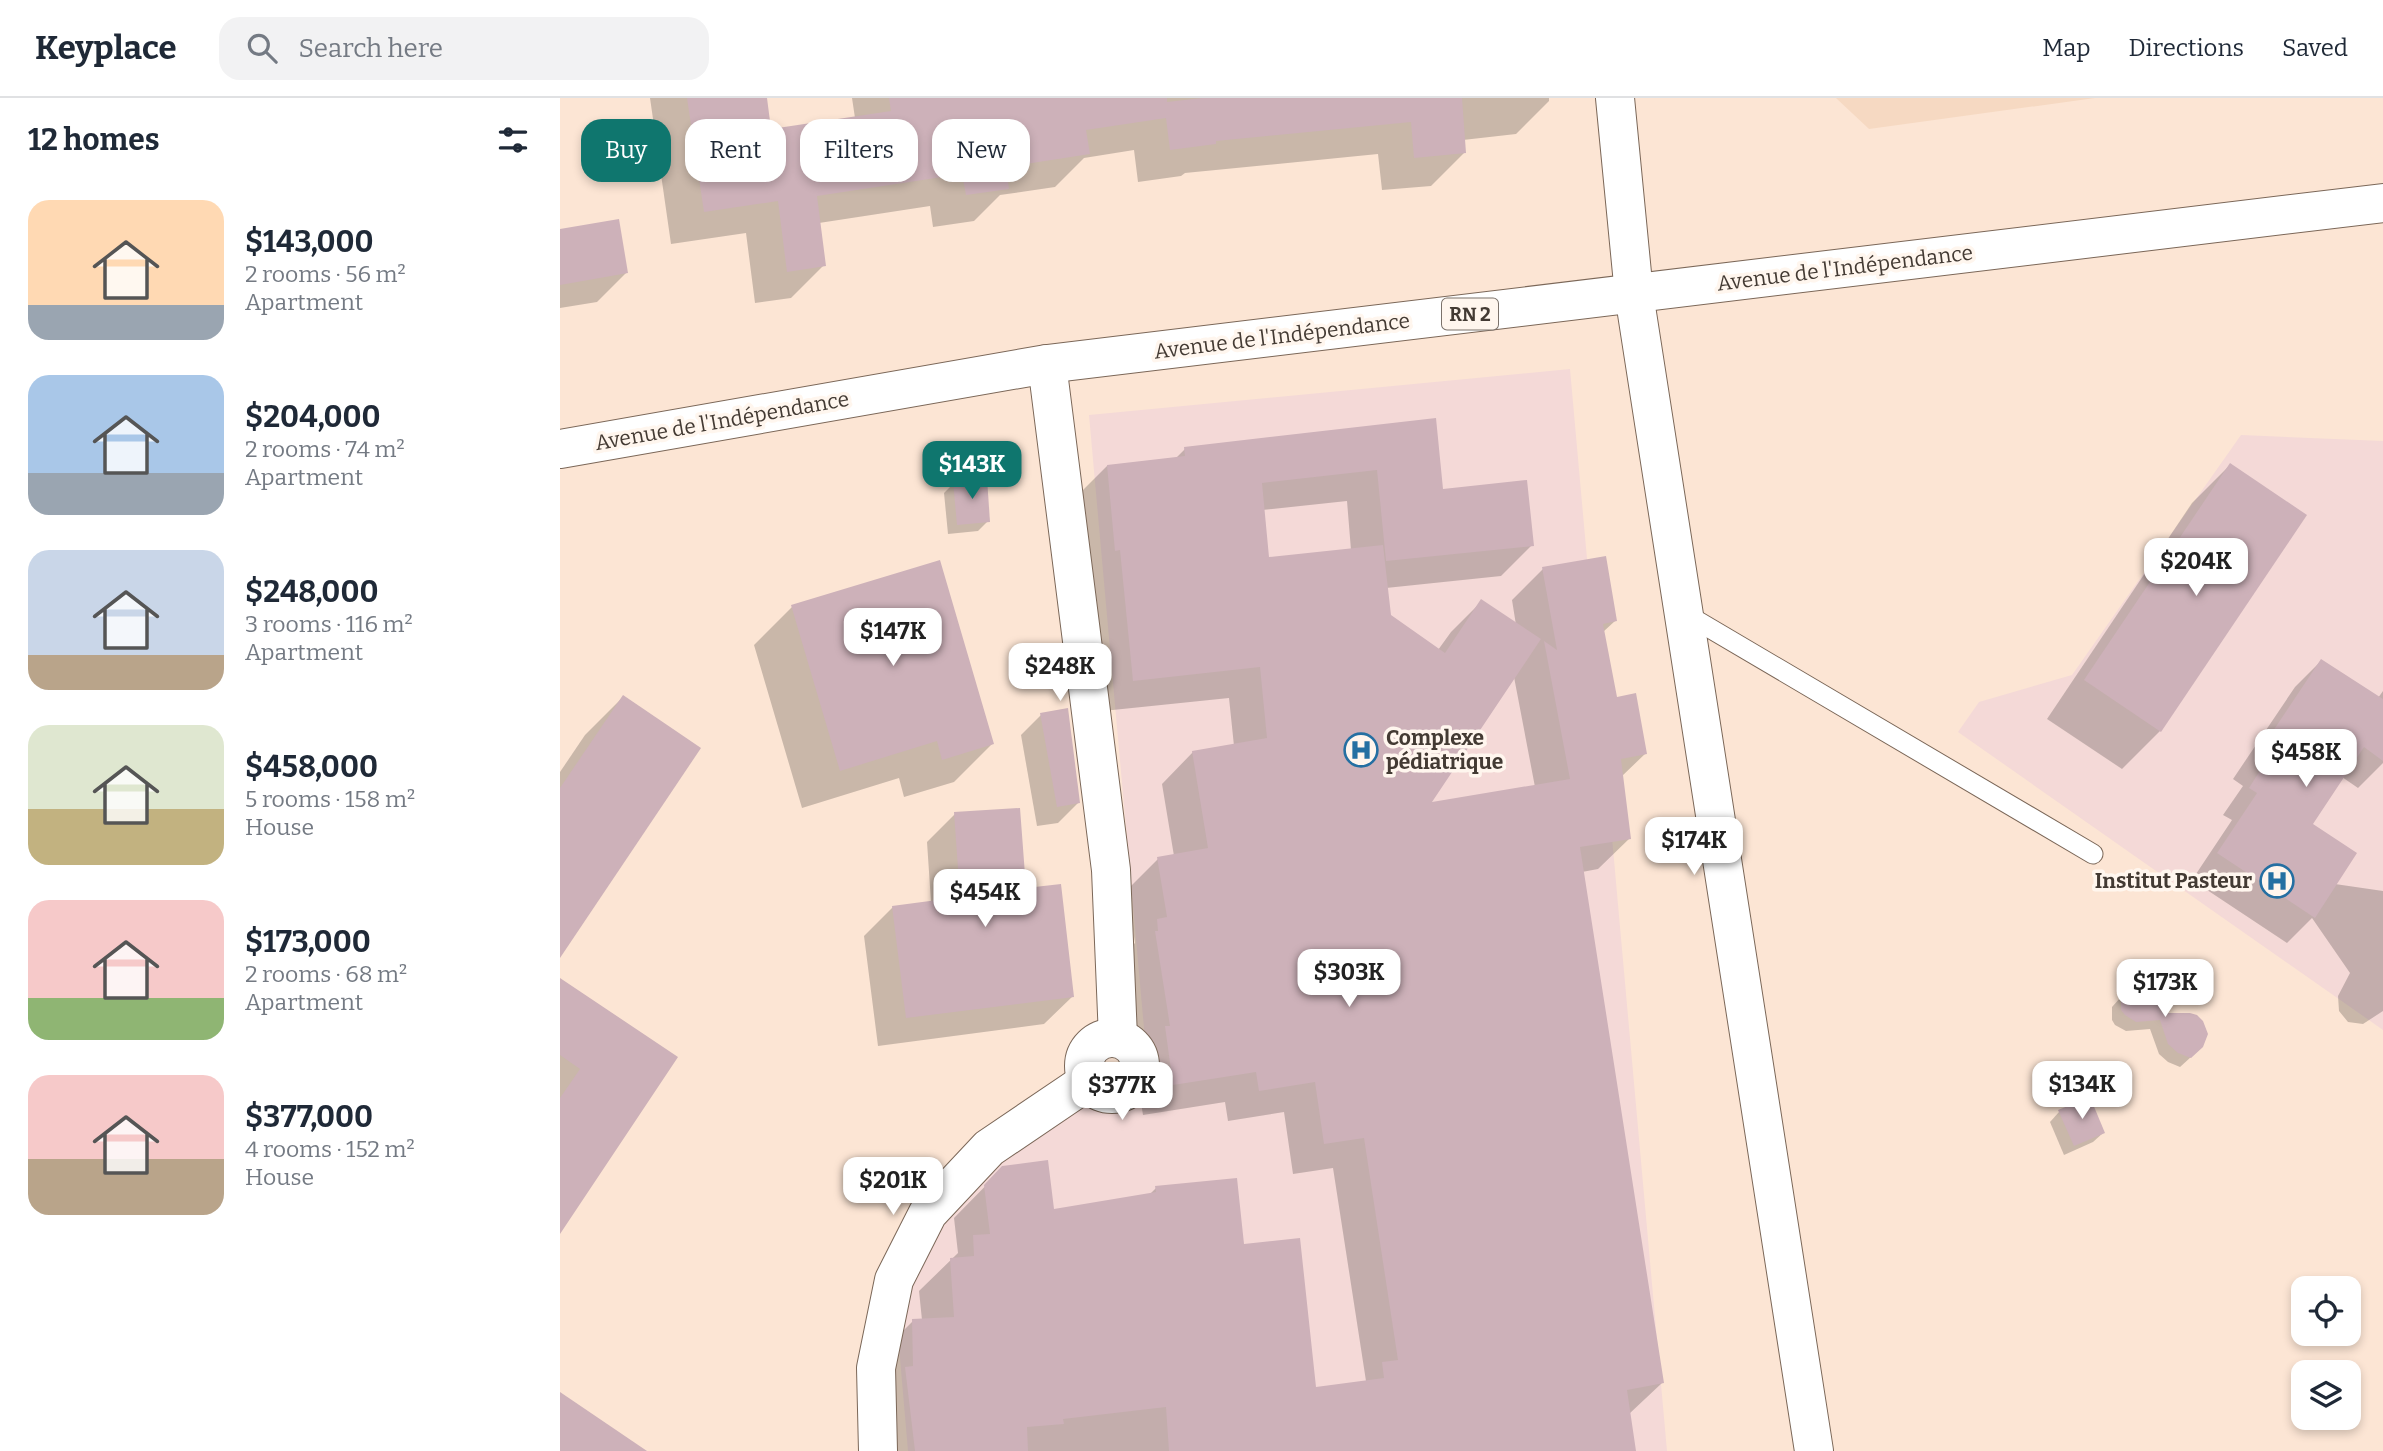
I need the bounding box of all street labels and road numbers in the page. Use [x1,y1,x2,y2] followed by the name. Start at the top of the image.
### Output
[1716,239,1974,297] street label: Avenue de l'Indépendance
[1442,298,1498,330] road number: RN 2
[1153,307,1411,365] street label: Avenue de l'Indépendance
[593,386,851,456] street label: Avenue de l'Indépendance

